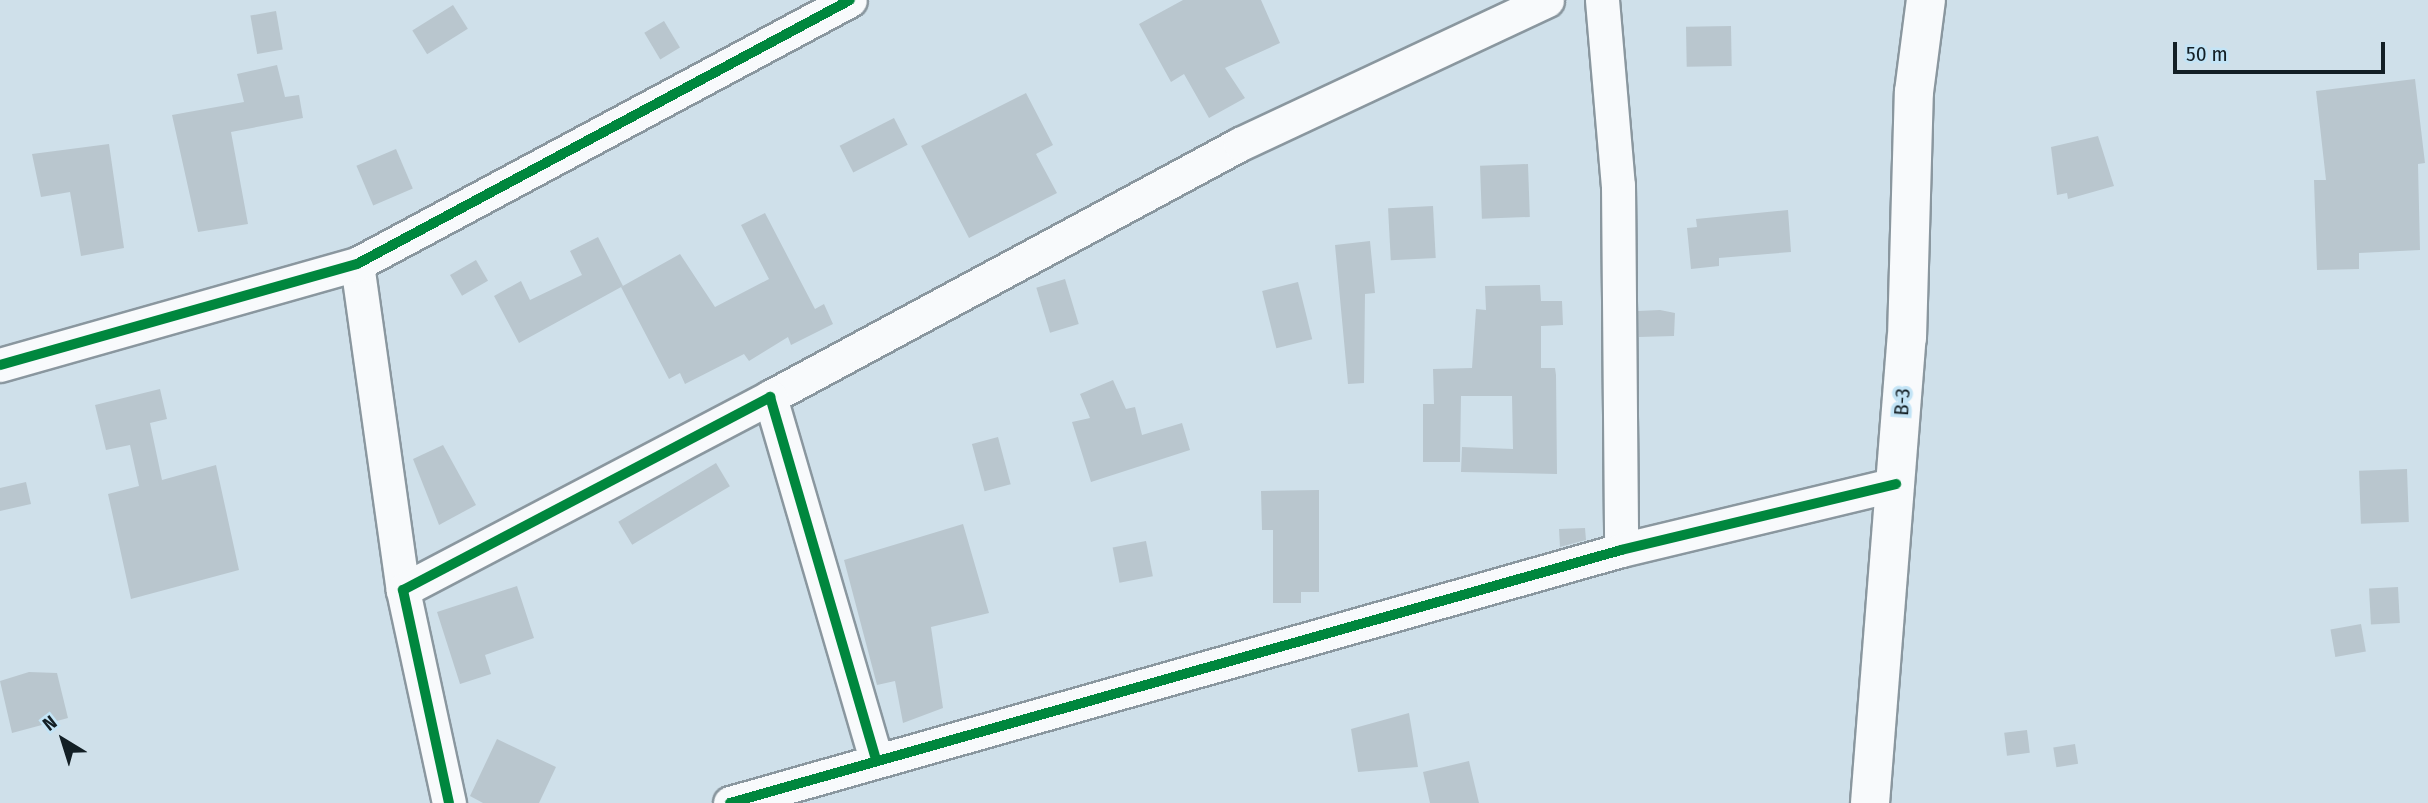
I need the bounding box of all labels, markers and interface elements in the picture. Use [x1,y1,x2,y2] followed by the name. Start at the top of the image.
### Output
[2176,28,2388,72] scale bar
[2186,41,2228,67] text: 50 m
[1888,387,1916,417] street label: B-3
[28,705,98,775] north arrow
[38,710,61,736] text: N

